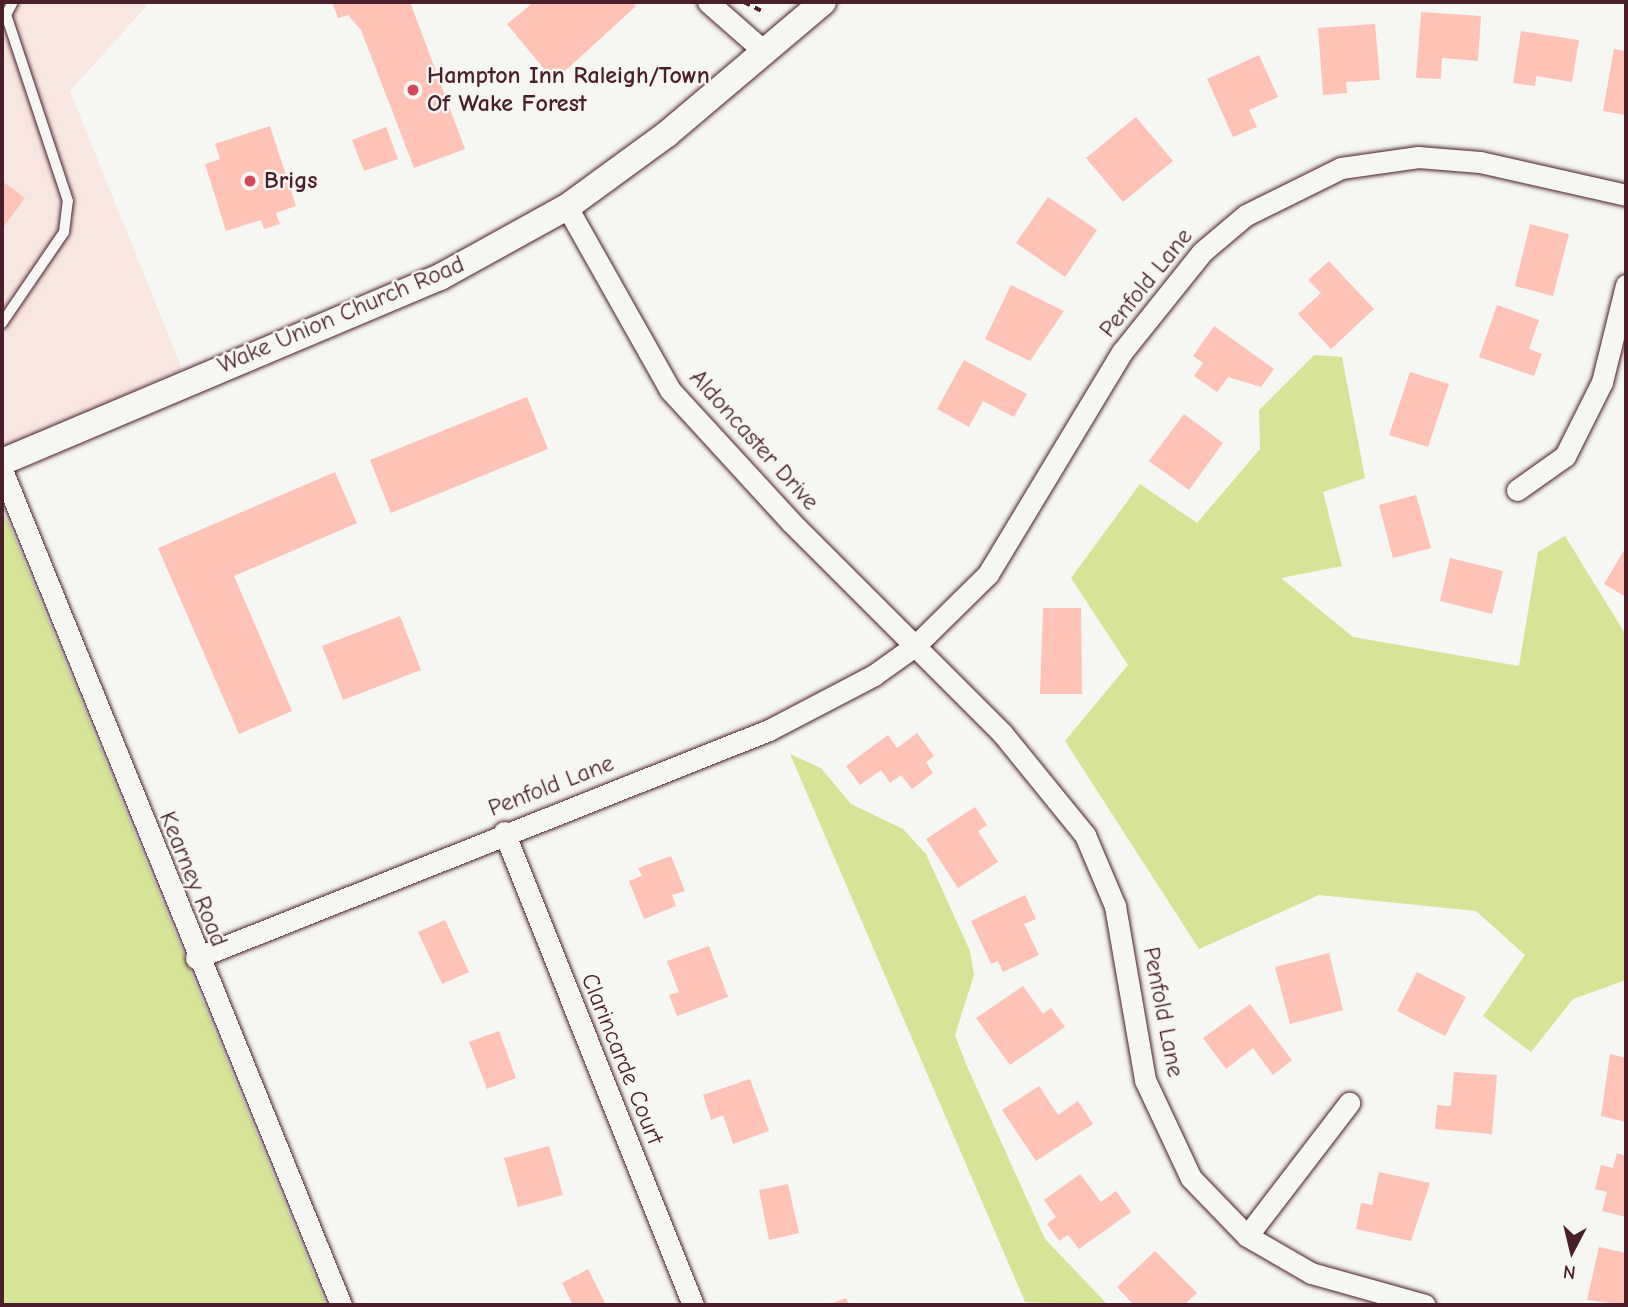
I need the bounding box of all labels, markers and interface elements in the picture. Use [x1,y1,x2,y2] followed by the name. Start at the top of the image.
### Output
[427,62,710,118] place label: Hampton Inn Raleigh/Town Of Wake Forest
[405,82,421,98] marker: Hampton Inn Raleigh/Town Of Wake Forest
[264,167,318,195] place label: Brigs
[242,173,258,189] marker: Brigs
[1093,223,1199,343] street label: Penfold Lane
[213,250,469,380] street label: Wake Union Church Road
[683,364,825,516] street label: Aldoncaster Drive
[484,749,618,823] street label: Penfold Lane
[153,807,233,951] street label: Kearney Road
[1136,944,1190,1080] street label: Penfold Lane
[575,969,669,1149] street label: Clarincarde Court
[1537,1216,1607,1286] north arrow
[1562,1260,1577,1284] text: N

